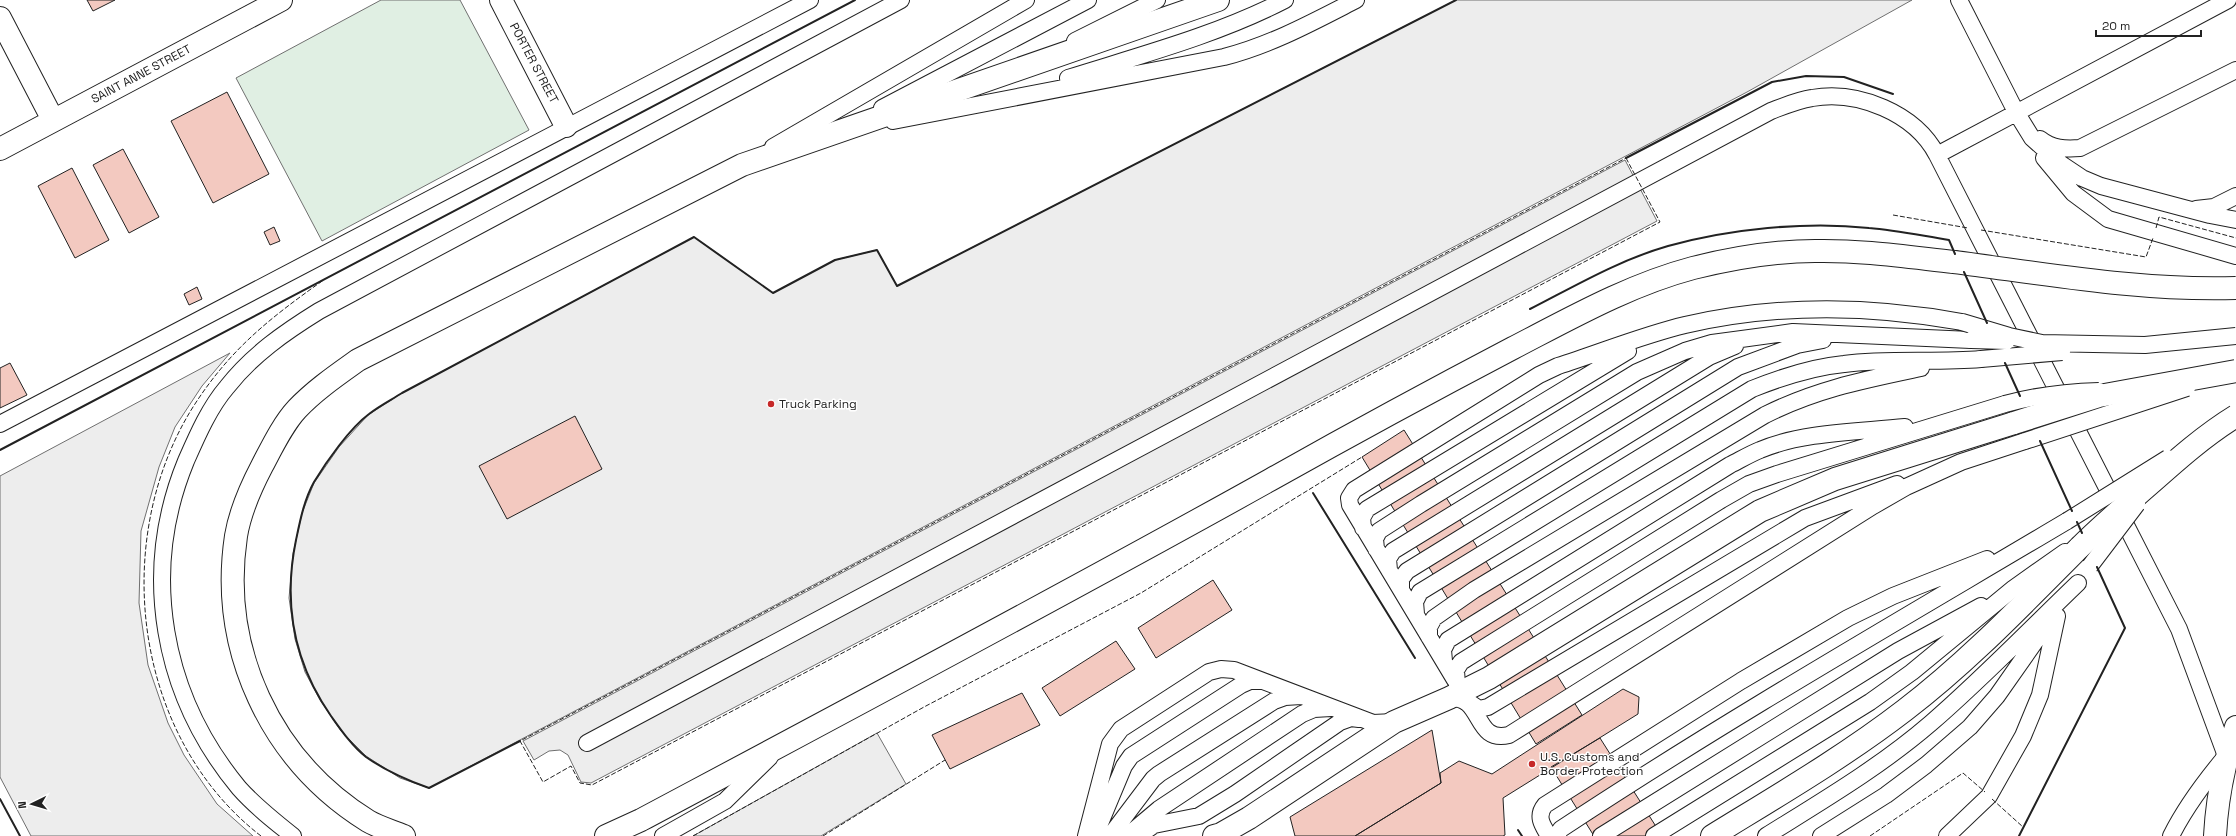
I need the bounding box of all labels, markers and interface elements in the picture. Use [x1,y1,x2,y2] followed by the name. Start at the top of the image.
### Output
[2096,12,2201,38] scale bar
[2102,18,2130,34] text: 20 m
[506,20,562,106] street label: PORTER STREET
[88,41,194,107] street label: SAINT ANNE STREET
[779,396,857,412] place label: Truck Parking
[766,399,776,409] marker: Truck Parking
[1540,749,1643,779] place label: U.S. Customs and Border Protection
[1527,759,1537,769] marker: U.S. Customs and Border Protection
[12,784,52,824] north arrow
[15,801,29,809] text: N

